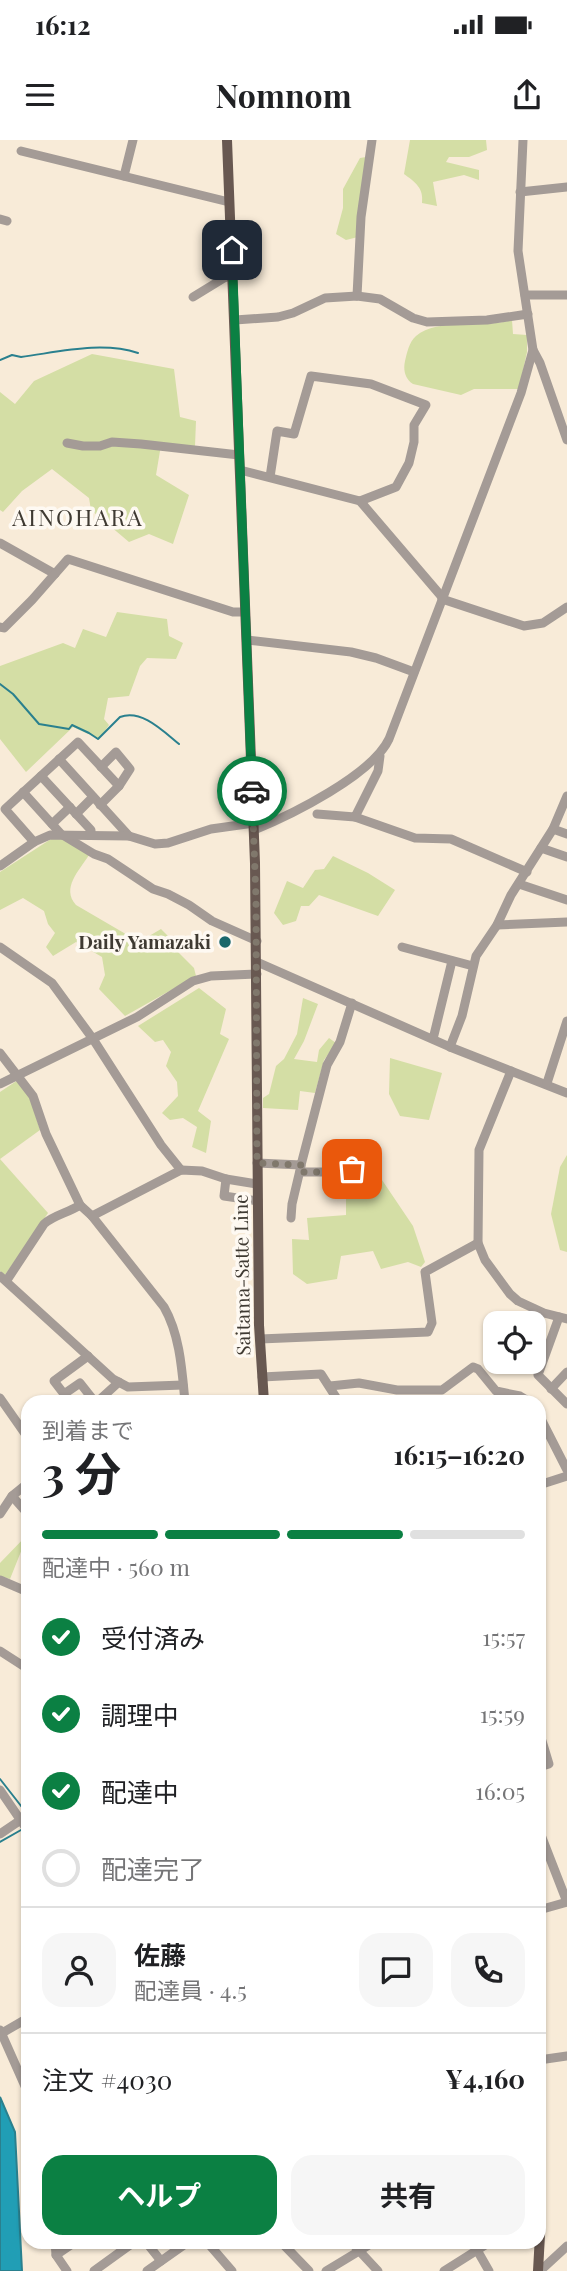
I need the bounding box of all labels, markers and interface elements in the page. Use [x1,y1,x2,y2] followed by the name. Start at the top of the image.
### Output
[35,7,91,42] text: 16:12
[215,73,352,116] text: Nomnom
[21,76,59,114] icon: menu
[508,76,546,114] icon: share
[202,220,262,280] pin
[213,231,251,269] icon: home
[11,501,144,532] district label: AINOHARA
[217,756,287,826] courier
[233,772,271,810] icon: car
[78,928,211,954] place label: Daily Yamazaki
[217,934,233,950] marker: Daily Yamazaki
[322,1139,382,1199] pin
[333,1150,371,1188] icon: bag
[227,1194,255,1356] street label: Saitama-Satte Line
[483,1311,546,1374] map controls
[483,1311,546,1374] button: locate
[42,1414,134,1445] text: 到着まで
[393,1437,525,1472] text: 16:15–16:20
[42,1441,121,1503] text: 3 分
[42,1551,190,1582] text: 配達中 · 560 m
[42,1618,80,1656] icon: check
[101,1620,205,1655] text: 受付済み
[482,1621,525,1652] text: 15:57
[42,1695,80,1733] icon: check
[101,1697,179,1732] text: 調理中
[480,1698,525,1729] text: 15:59
[42,1772,80,1810] icon: check
[101,1774,179,1809] text: 配達中
[475,1775,525,1806] text: 16:05
[101,1851,205,1886] text: 配達完了
[42,1933,116,2007] button: person
[359,1933,433,2007] button: chat
[451,1933,525,2007] button: phone
[134,1937,186,1972] text: 佐藤
[134,1974,247,2005] text: 配達員 · 4.5
[445,2061,525,2096] text: ¥4,160
[42,2062,172,2097] text: 注文 #4030
[42,2155,277,2235] button: ヘルプ
[291,2155,525,2235] button: 共有

